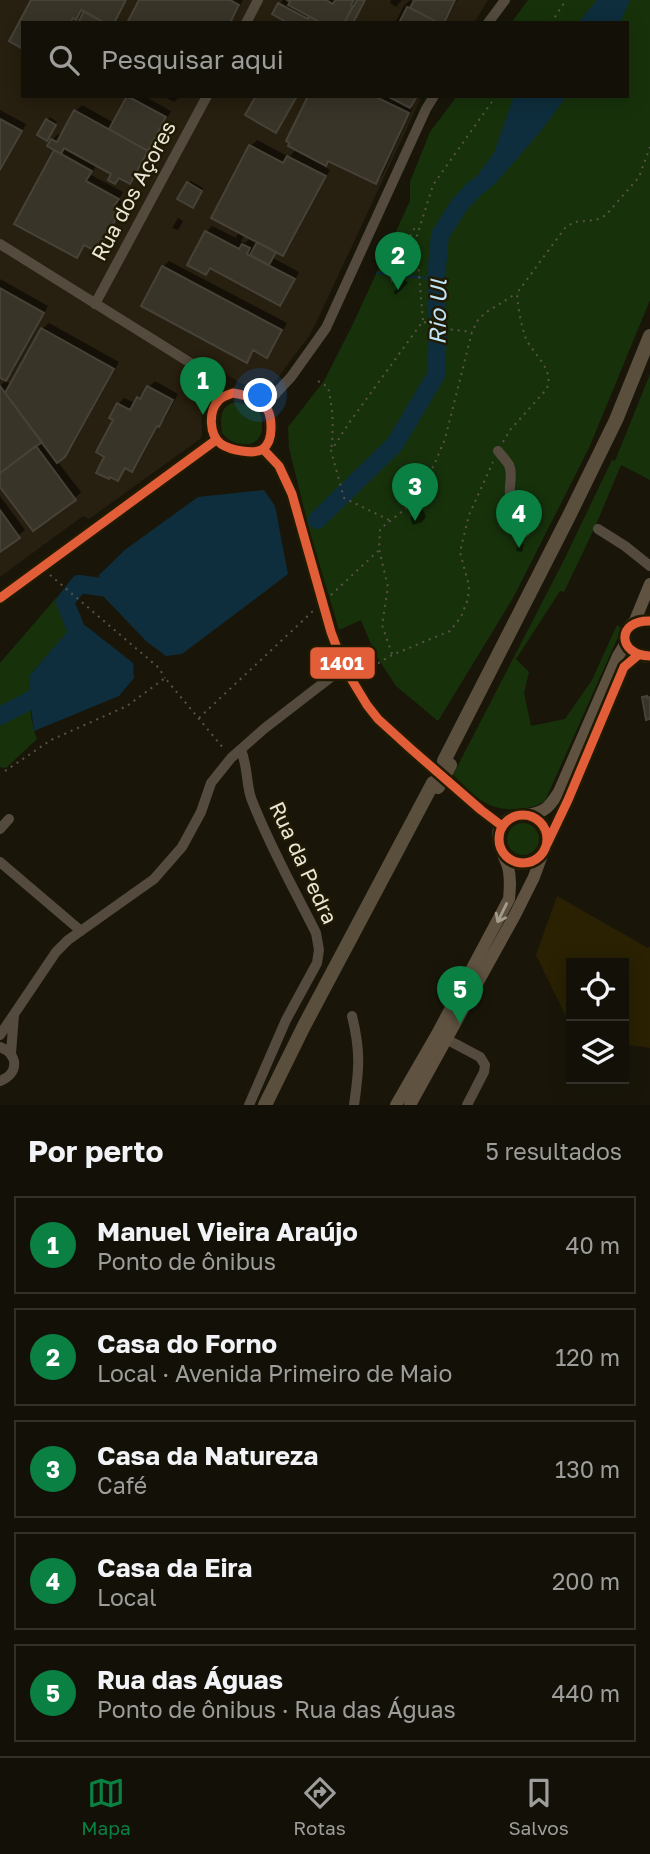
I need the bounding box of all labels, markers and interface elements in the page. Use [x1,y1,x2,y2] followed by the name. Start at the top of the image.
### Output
[21,21,629,98] search box
[45,41,83,79] icon: search
[101,44,284,75] text: Pesquisar aqui
[85,116,181,265] street label: Rua dos Açores
[375,232,421,290] pin: 2
[422,277,452,345] water label: Rio Ul
[180,357,226,415] pin: 1
[243,378,277,412] your location
[392,463,438,521] pin: 3
[496,490,542,548] pin: 4
[309,646,376,680] line badge: 1401
[320,651,364,674] text: 1401
[264,797,344,928] street label: Rua da Pedra
[495,902,509,923] one-way arrow
[566,958,629,1084] map controls
[566,958,629,1021] button: locate
[437,966,483,1024] pin: 5
[566,1021,629,1084] button: layers
[28,1133,163,1169] text: Por perto
[485,1137,622,1165] text: 5 resultados
[97,1216,358,1247] text: Manuel Vieira Araújo
[47,1231,59,1259] text: 1
[566,1231,620,1259] text: 40 m
[97,1247,276,1275] text: Ponto de ônibus
[97,1328,277,1359] text: Casa do Forno
[46,1343,60,1371] text: 2
[555,1343,620,1371] text: 120 m
[97,1359,452,1387] text: Local · Avenida Primeiro de Maio
[97,1440,318,1471] text: Casa da Natureza
[46,1455,60,1483] text: 3
[555,1455,620,1483] text: 130 m
[97,1471,147,1499] text: Café
[97,1552,252,1583] text: Casa da Eira
[46,1567,60,1595] text: 4
[552,1567,620,1595] text: 200 m
[97,1583,157,1611] text: Local
[97,1664,283,1695] text: Rua das Águas
[46,1679,60,1707] text: 5
[552,1679,620,1707] text: 440 m
[97,1695,456,1723] text: Ponto de ônibus · Rua das Águas
[81,1774,131,1839] tab: Mapa
[293,1774,346,1839] tab: Rotas
[508,1774,569,1839] tab: Salvos

